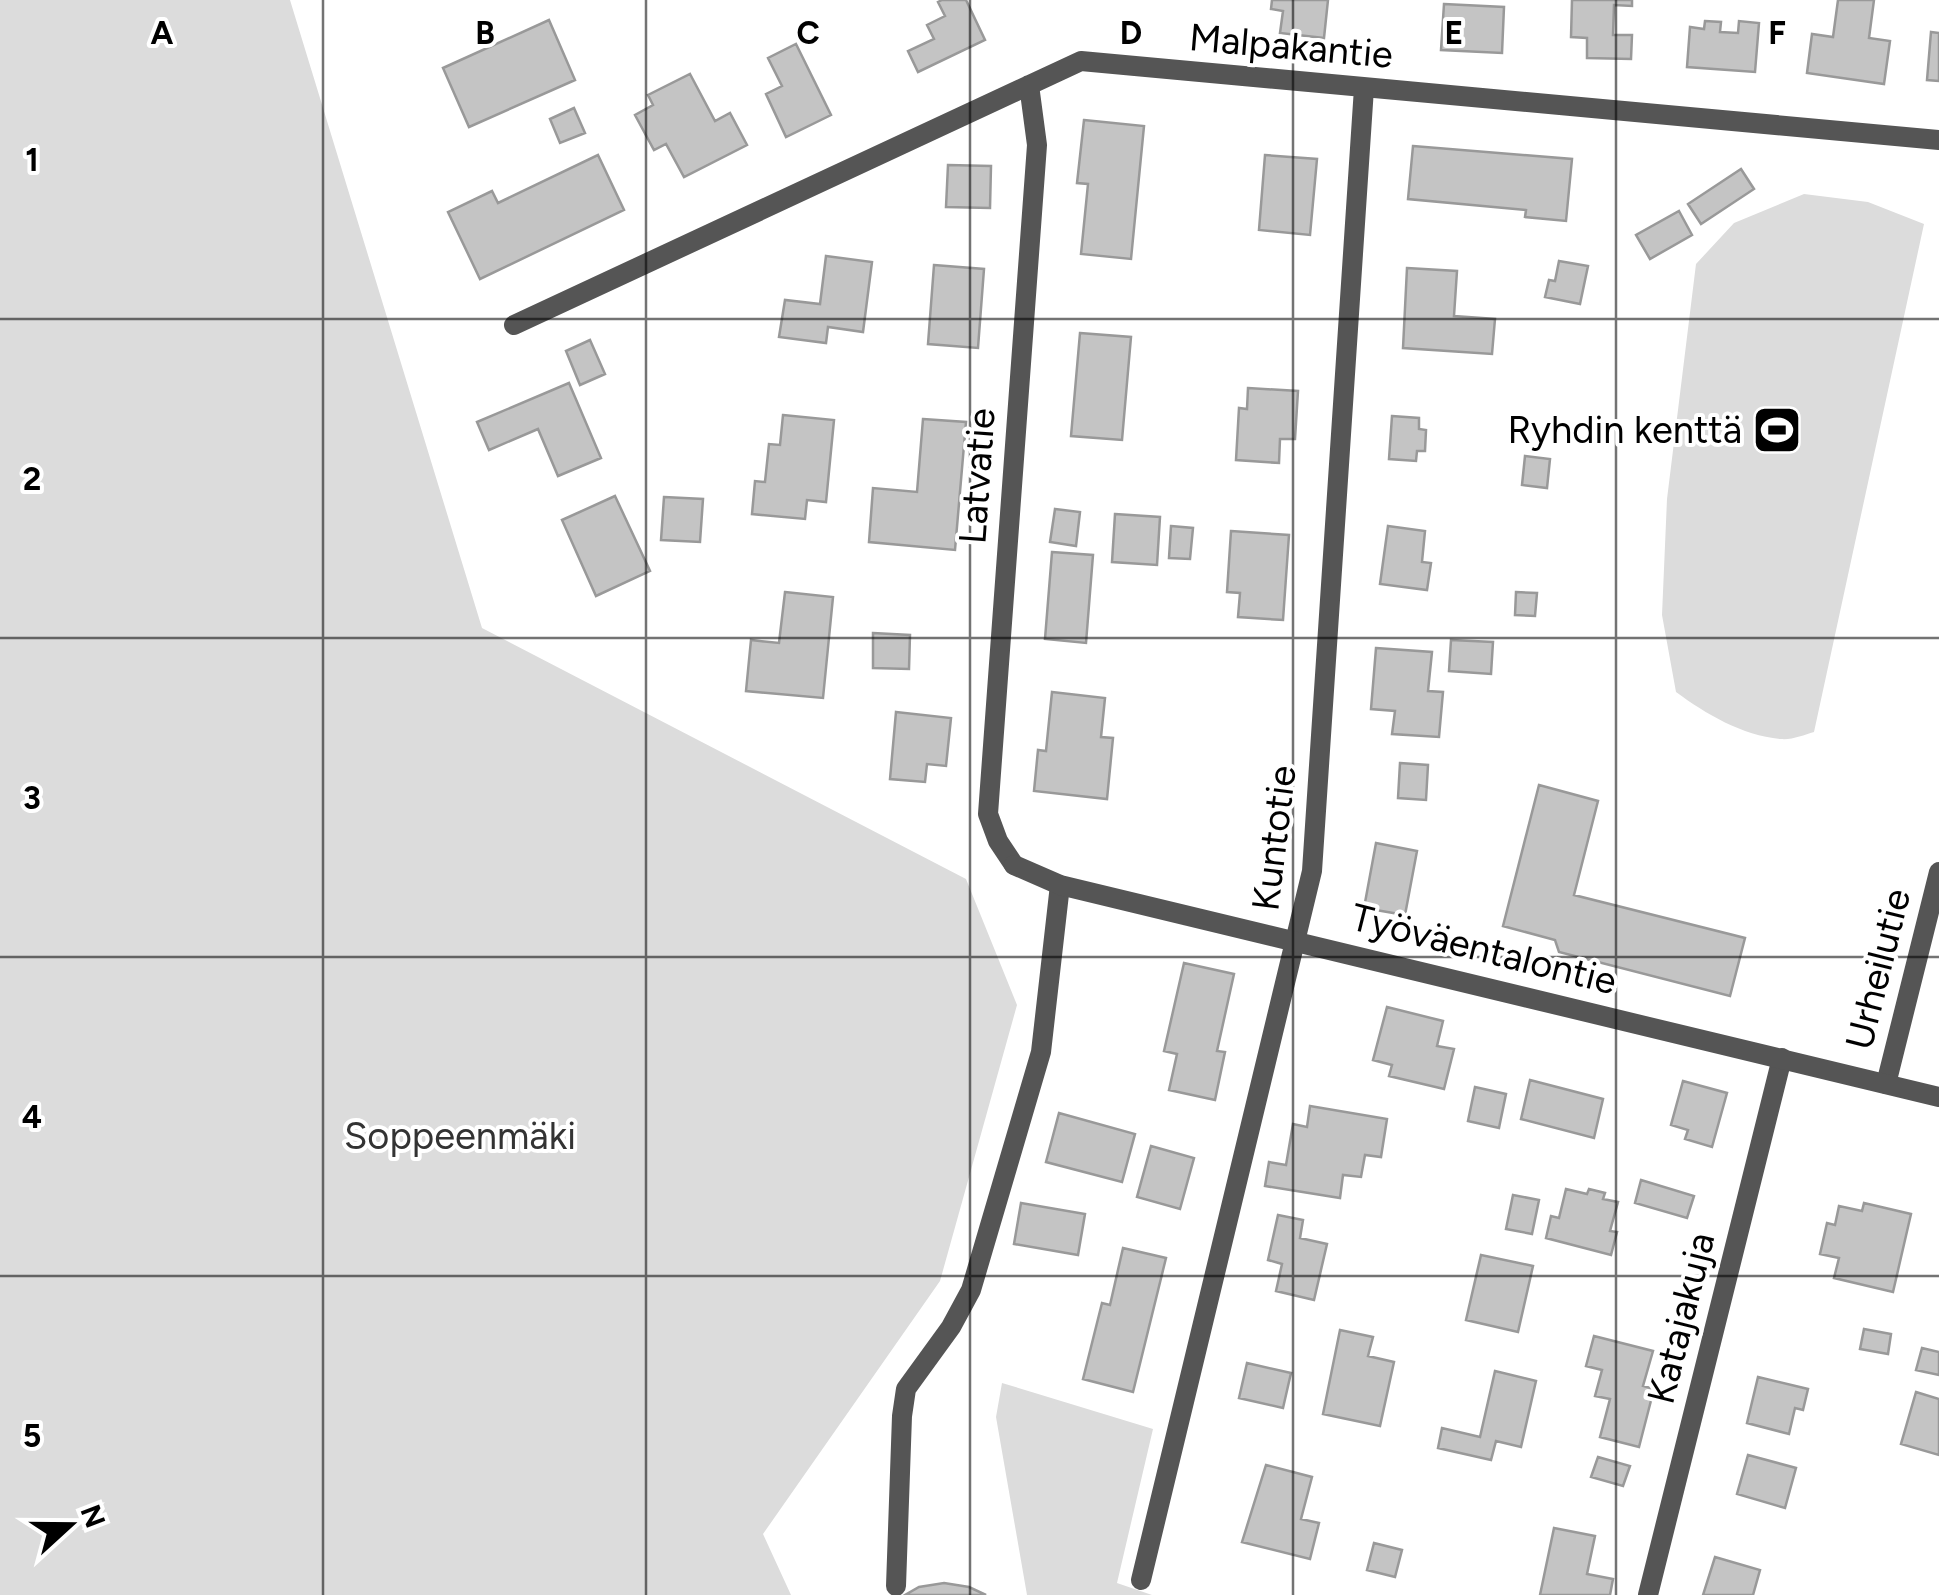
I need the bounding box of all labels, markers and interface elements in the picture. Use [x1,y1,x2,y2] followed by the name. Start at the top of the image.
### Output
[151,14,174,52] text: A
[475,14,495,52] text: B
[796,14,820,52] text: C
[1120,14,1142,52] text: D
[1187,14,1395,78] street label: Malpakantie
[1445,14,1463,52] text: E
[1768,14,1786,52] text: F
[25,141,39,179] text: 1
[1751,404,1803,456] sports icon: Ryhdin kenttä
[949,406,1005,546] street label: Latvatie
[1507,407,1742,453] place label: Ryhdin kenttä
[23,460,41,498] text: 2
[1242,763,1306,913] street label: Kuntotie
[23,779,41,817] text: 3
[1836,884,1920,1054] street label: Urheilutie
[1347,894,1621,1004] street label: Työväentalontie
[22,1098,42,1136] text: 4
[344,1113,576,1159] park label: Soppeenmäki
[1638,1228,1724,1408] street label: Katajakuja
[23,1417,41,1455] text: 5
[20,1475,120,1575] north arrow
[74,1500,113,1532] text: N

